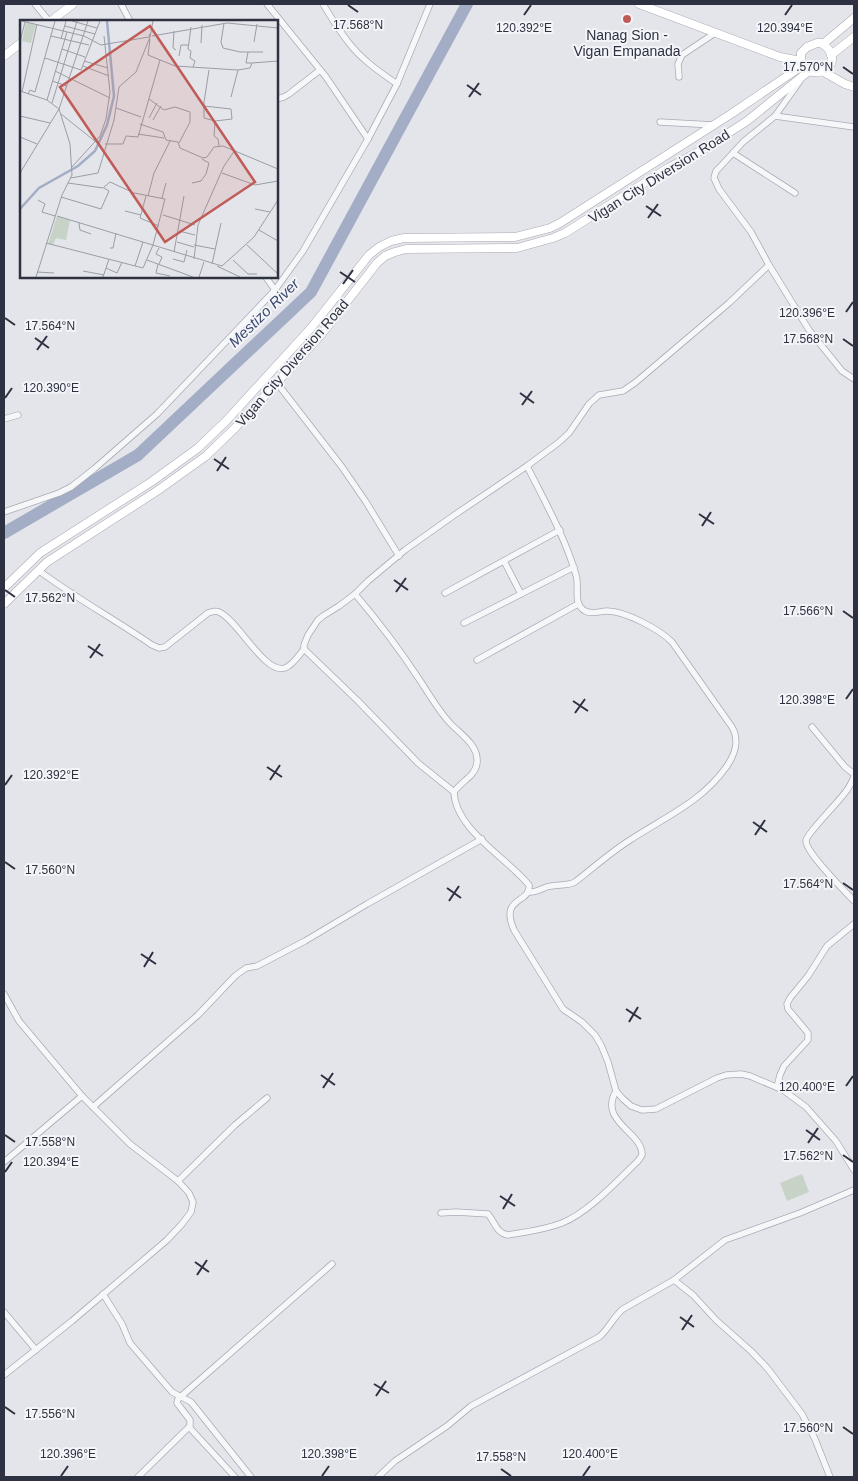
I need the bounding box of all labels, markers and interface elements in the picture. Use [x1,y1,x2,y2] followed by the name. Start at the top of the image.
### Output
[621,13,633,25] marker: Nanag Sion - Vigan Empanada
[333,18,383,32] text: 17.568°N
[20,20,278,278] inset map
[496,21,552,35] text: 120.392°E
[757,21,813,35] text: 120.394°E
[573,27,681,59] place label: Nanag Sion - Vigan Empanada
[783,60,833,74] text: 17.570°N
[586,126,732,226] street label: Vigan City Diversion Road
[225,274,303,350] water label: Mestizo River
[232,296,352,430] street label: Vigan City Diversion Road
[779,306,835,320] text: 120.396°E
[25,319,75,333] text: 17.564°N
[783,332,833,346] text: 17.568°N
[23,381,79,395] text: 120.390°E
[25,591,75,605] text: 17.562°N
[783,604,833,618] text: 17.566°N
[779,693,835,707] text: 120.398°E
[23,768,79,782] text: 120.392°E
[25,863,75,877] text: 17.560°N
[783,877,833,891] text: 17.564°N
[779,1080,835,1094] text: 120.400°E
[25,1135,75,1149] text: 17.558°N
[783,1149,833,1163] text: 17.562°N
[23,1155,79,1169] text: 120.394°E
[25,1407,75,1421] text: 17.556°N
[783,1421,833,1435] text: 17.560°N
[40,1447,96,1461] text: 120.396°E
[301,1447,357,1461] text: 120.398°E
[562,1447,618,1461] text: 120.400°E
[476,1450,526,1464] text: 17.558°N

